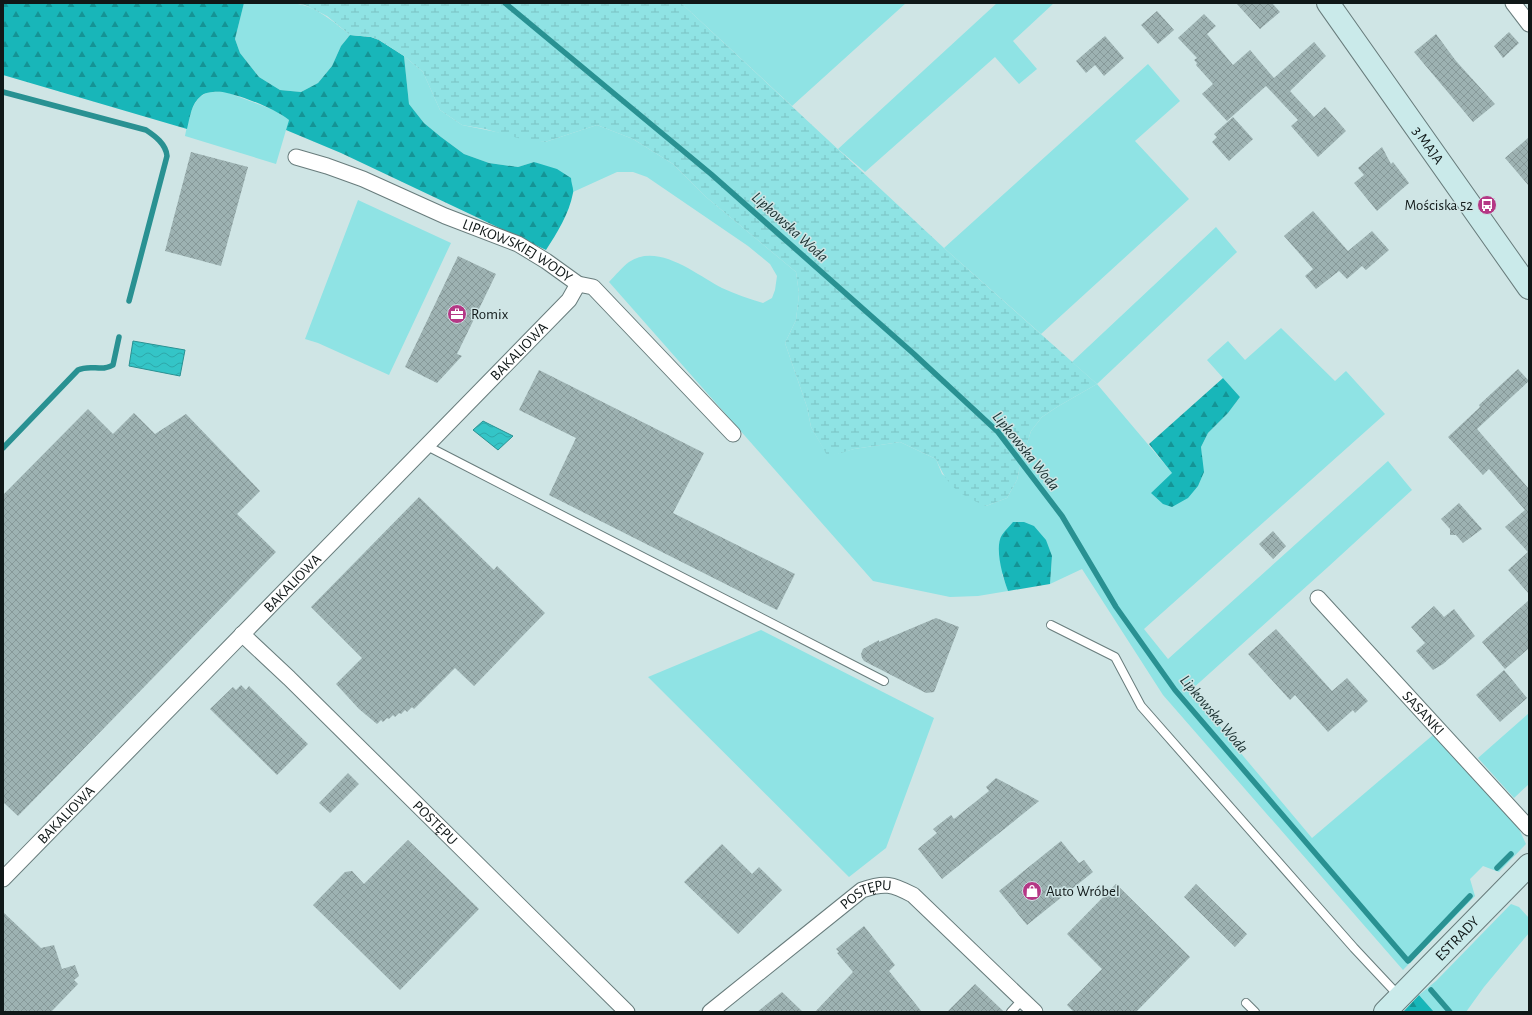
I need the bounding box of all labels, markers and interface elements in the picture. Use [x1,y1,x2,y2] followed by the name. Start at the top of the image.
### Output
[1410,123,1447,167] street label: 3 MAJA
[748,189,831,266] water label: Lipkowska Woda
[1476,194,1498,216] bus stop icon: Mościska 52
[1405,198,1473,213] place label: Mościska 52
[461,216,575,285] street label: LIPKOWSKIEJ WODY
[446,303,468,325] office icon: Romix
[471,307,509,322] place label: Romix
[487,319,551,383] street label: BAKALIOWA
[989,408,1063,494] water label: Lipkowska Woda
[261,551,324,615] street label: BAKALIOWA
[1176,672,1251,757] water label: Lipkowska Woda
[1400,688,1447,738] street label: SASANKI
[34,782,98,847] street label: BAKALIOWA
[410,798,460,848] street label: POSTĘPU
[837,877,892,912] street label: POSTĘPU
[1021,880,1043,902] shop icon: Auto Wróbel
[1046,884,1120,899] place label: Auto Wróbel
[1432,913,1482,964] street label: ESTRADY

